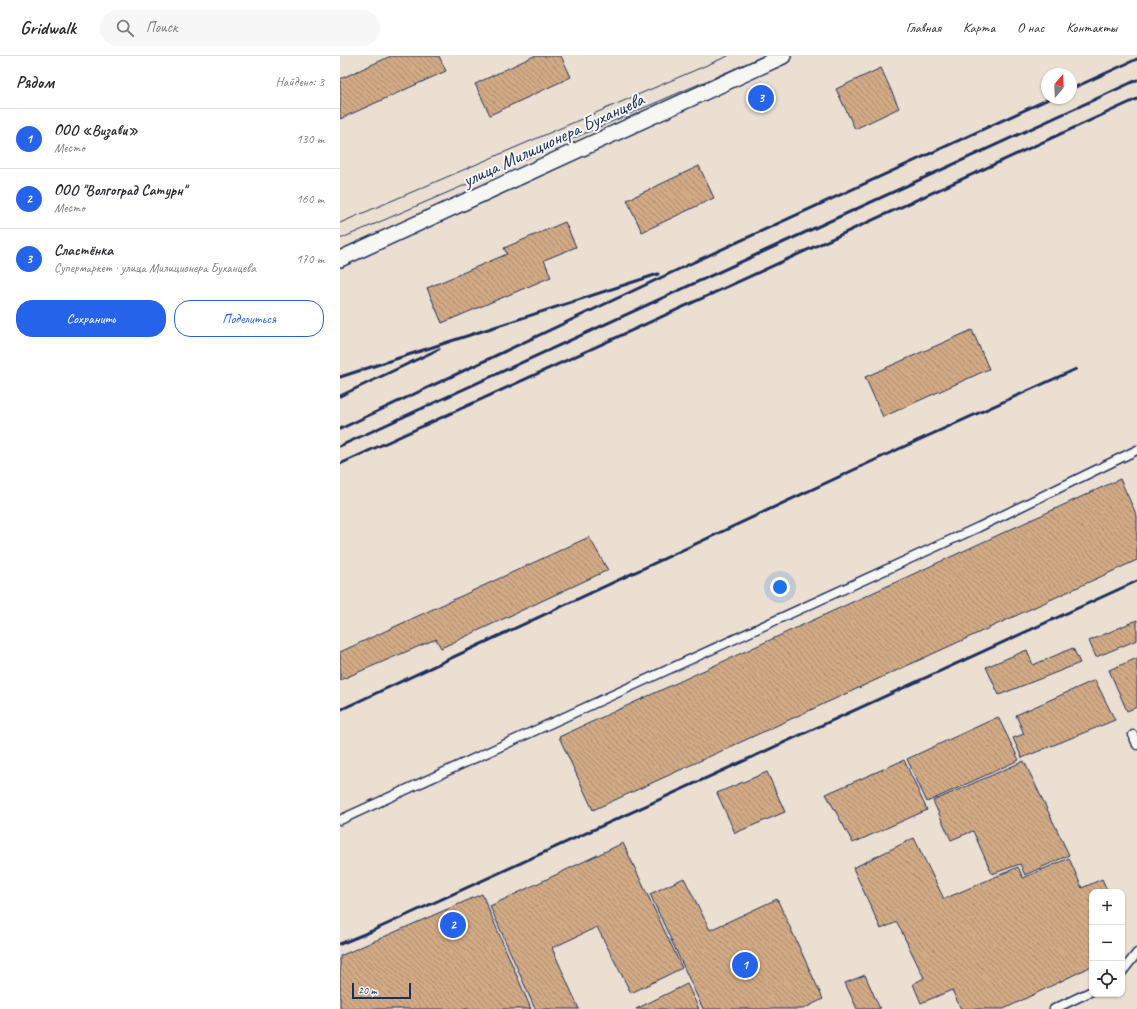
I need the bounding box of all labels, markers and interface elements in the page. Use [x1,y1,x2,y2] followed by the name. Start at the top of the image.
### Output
[100,10,380,46] search box
[20,16,76,40] text: Gridwalk
[114,17,136,39] icon: search
[146,18,177,37] text: Поиск
[906,19,941,36] text: Главная
[963,19,995,36] text: Карта
[1017,19,1044,36] text: О нас
[1066,19,1117,36] text: Контакты
[1041,68,1077,104] north arrow
[16,72,54,93] text: Рядом
[276,74,324,90] text: Найдено: 3
[748,83,774,113] pin: 3
[458,87,649,193] street label: улица Милиционера Буханцева
[54,121,138,140] text: ООО «Визави»
[26,131,32,147] text: 1
[296,131,324,147] text: 130 m
[54,140,85,156] text: Место
[54,181,186,200] text: ООО "Волгоград Сатурн"
[26,191,32,207] text: 2
[296,191,324,207] text: 160 m
[54,200,85,216] text: Место
[54,241,113,260] text: Сластёнка
[26,251,32,267] text: 3
[296,251,324,267] text: 170 m
[54,260,256,276] text: Супермаркет · улица Милиционера Буханцева
[16,300,166,337] button: Сохранить
[174,300,324,337] button: Поделиться
[770,577,790,597] your location
[1089,889,1125,997] map controls
[1089,889,1125,925] button: +
[440,910,466,940] pin: 2
[1089,925,1125,961] button: −
[732,950,758,980] pin: 1
[1089,961,1125,997] button: locate
[352,981,411,1000] scale bar
[358,983,377,997] text: 20 m

